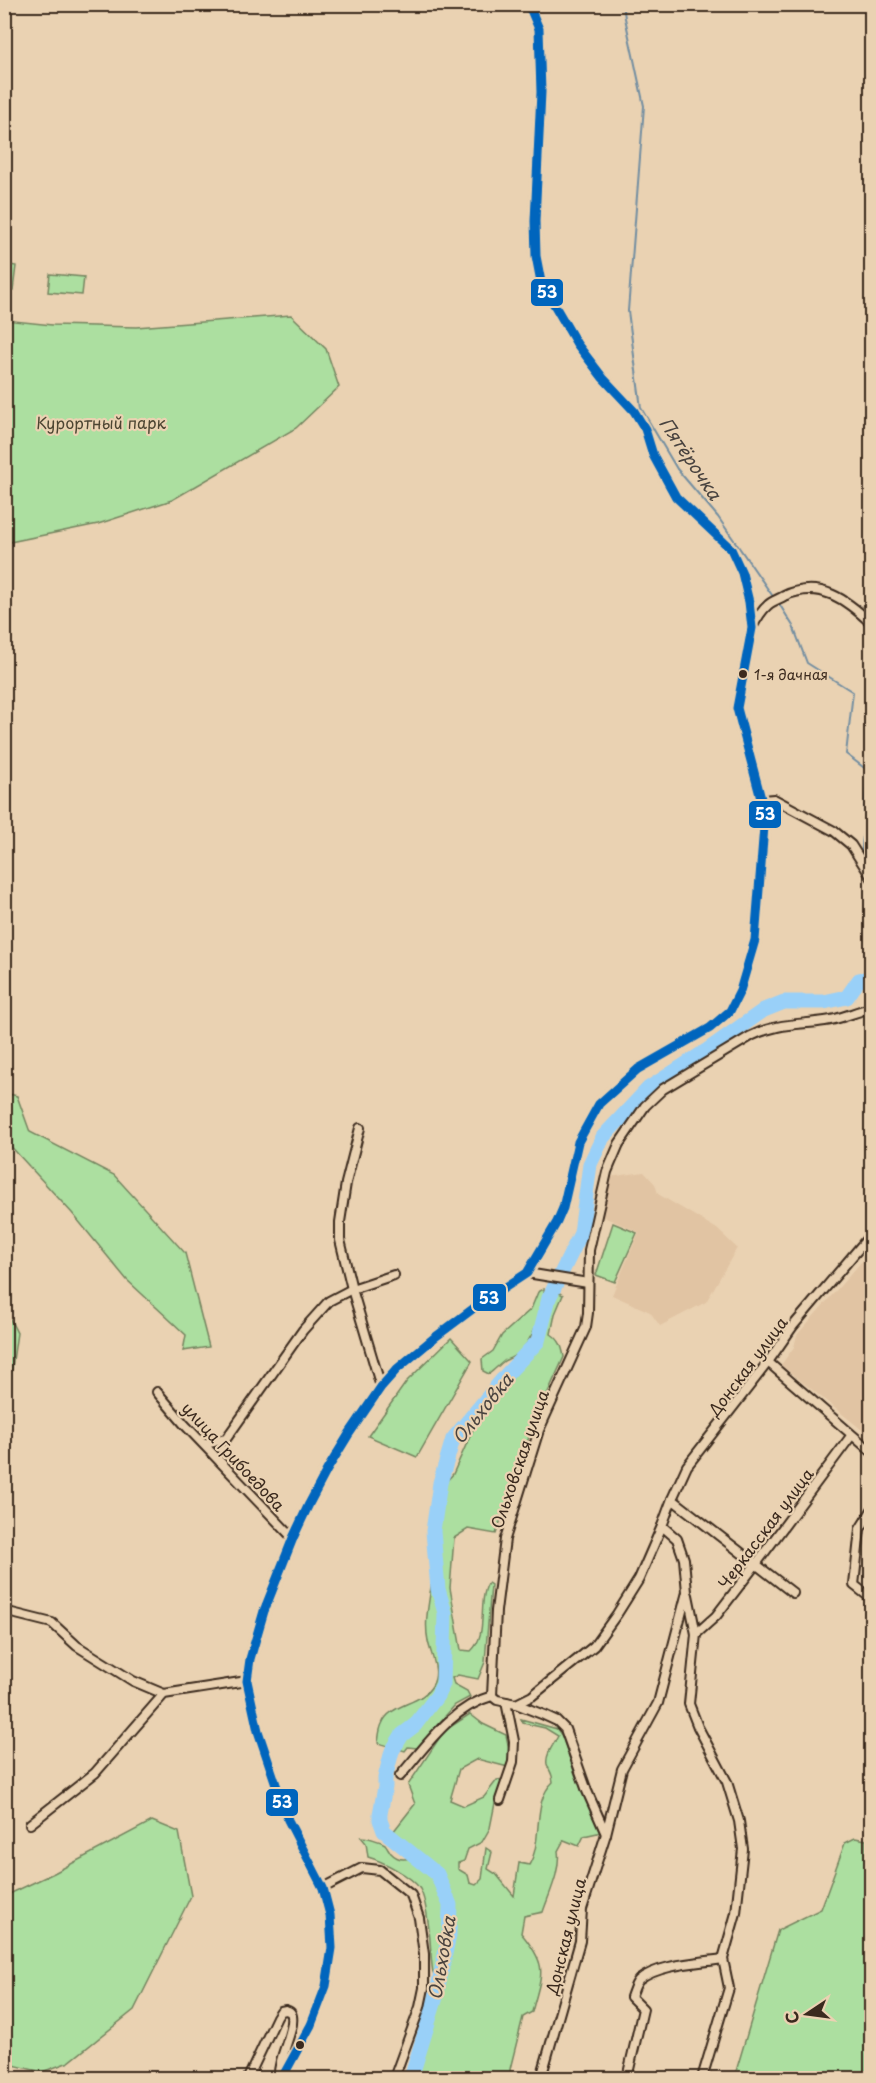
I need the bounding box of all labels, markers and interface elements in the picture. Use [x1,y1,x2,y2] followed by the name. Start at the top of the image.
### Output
[530,278,564,307] line badge: 53
[537,279,557,303] text: 53
[36,410,167,434] park label: Курортный парк
[653,411,729,506] water label: Пятёрочка
[754,664,828,685] place label: 1-я дачная
[737,668,749,680] marker: 1-я дачная
[748,800,782,829] line badge: 53
[755,801,775,825] text: 53
[472,1283,507,1312] line badge: 53
[479,1285,499,1309] text: 53
[701,1311,792,1422] street label: Донская улица
[445,1366,520,1449] water label: Ольховка
[484,1387,554,1531] street label: Ольховская улица
[177,1396,291,1516] street label: улица Грибоедова
[712,1463,818,1593] street label: Черкасская улица
[265,1788,299,1817] line badge: 53
[272,1789,292,1813] text: 53
[539,1875,591,1998] street label: Донская улица
[420,1913,462,2002] water label: Ольховка
[777,1984,837,2044] north arrow
[778,2009,804,2026] text: С
[294,2039,306,2051] unlabelled marker

